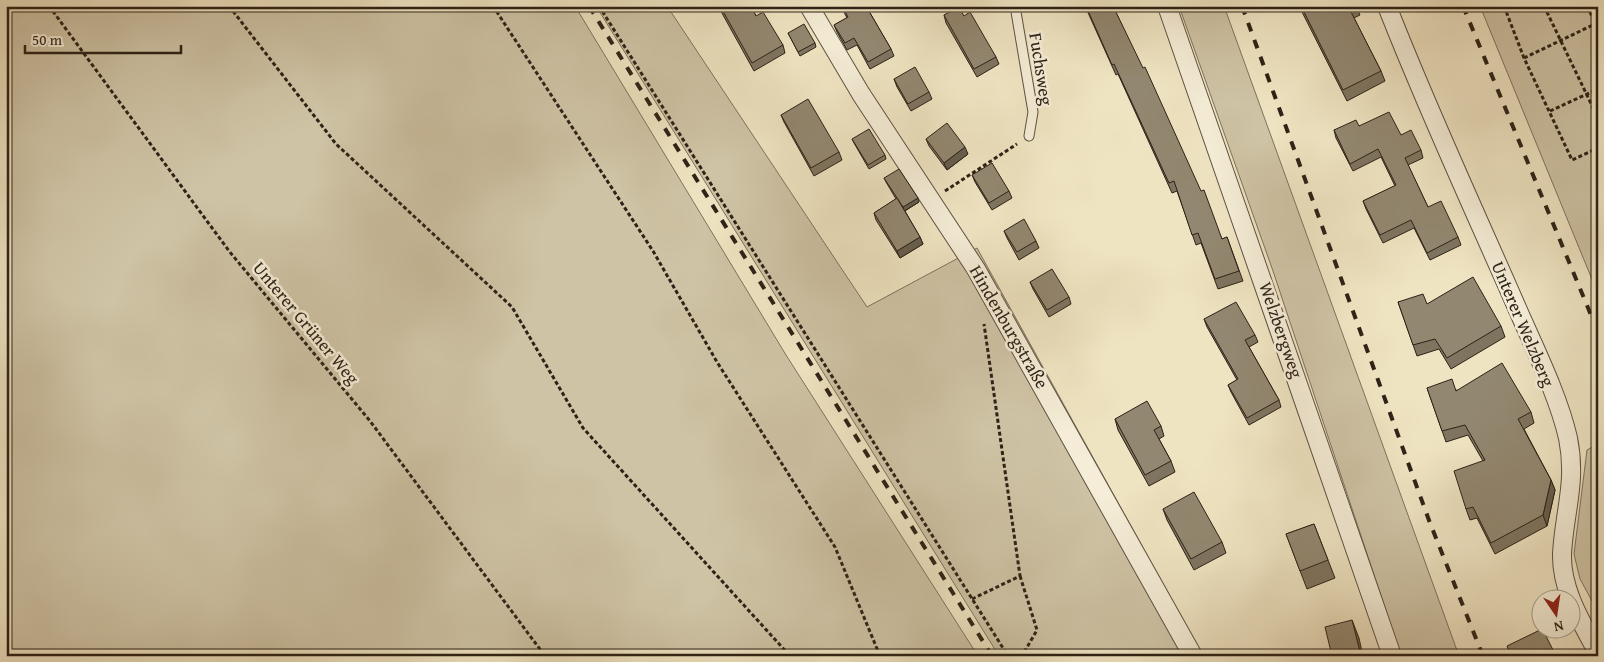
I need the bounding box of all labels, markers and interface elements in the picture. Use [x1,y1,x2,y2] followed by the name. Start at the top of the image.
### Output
[25,22,181,54] scale bar
[32,29,63,50] text: 50 m
[1022,31,1061,107] street label: Fuchsweg
[247,255,366,390] street label: Unterer Grüner Weg
[1485,257,1562,391] street label: Unterer Welzberg
[963,260,1056,394] street label: Hindenburgstraße
[1252,278,1311,382] street label: Welzbergweg
[1532,590,1582,640] north arrow
[1551,616,1566,638] text: N

